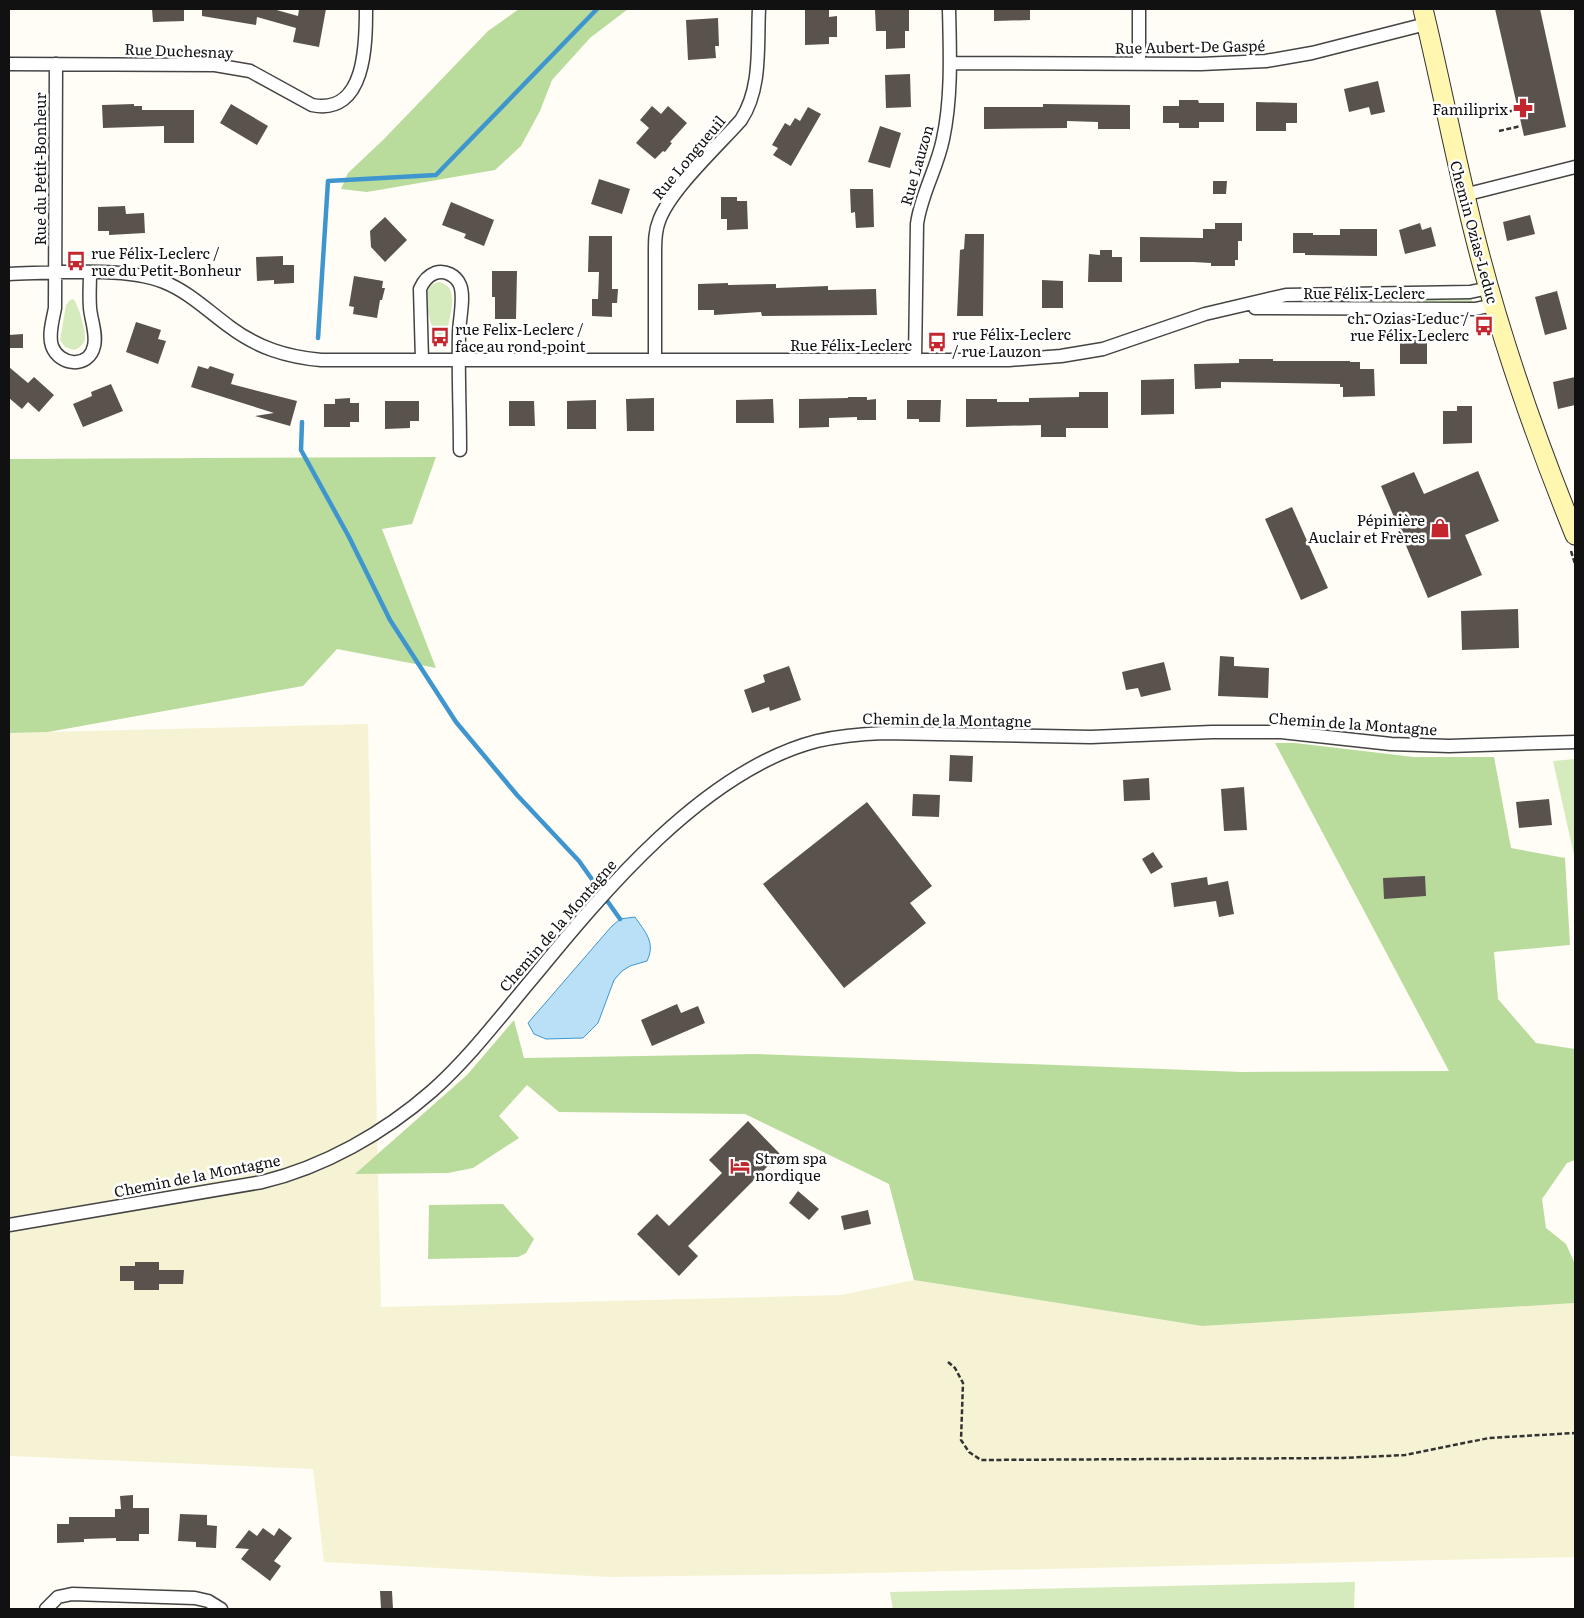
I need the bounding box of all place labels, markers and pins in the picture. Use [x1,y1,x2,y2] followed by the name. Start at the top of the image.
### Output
[1432,97,1508,120] place label: Familiprix
[1512,97,1534,119] pharmacy icon: Familiprix
[91,241,241,281] place label: rue Félix-Leclerc / rue du Petit-Bonheur
[65,250,87,272] bus stop icon: rue Félix-Leclerc / rue du Petit-Bonheur
[1347,306,1470,346] place label: ch. Ozias-Leduc / rue Félix-Leclerc
[1473,315,1495,337] bus stop icon: ch. Ozias-Leduc / rue Félix-Leclerc
[455,317,586,357] place label: rue Felix-Leclerc / face au rond-point
[952,322,1072,362] place label: rue Félix-Leclerc / rue Lauzon
[429,326,451,348] bus stop icon: rue Felix-Leclerc / face au rond-point
[926,331,948,353] bus stop icon: rue Félix-Leclerc / rue Lauzon
[1308,508,1425,548] place label: Pépinière Auclair et Frères
[1429,517,1451,539] shop icon: Pépinière Auclair et Frères
[755,1146,828,1186] place label: Strøm spa nordique
[729,1155,751,1177] hotel icon: Strøm spa nordique

